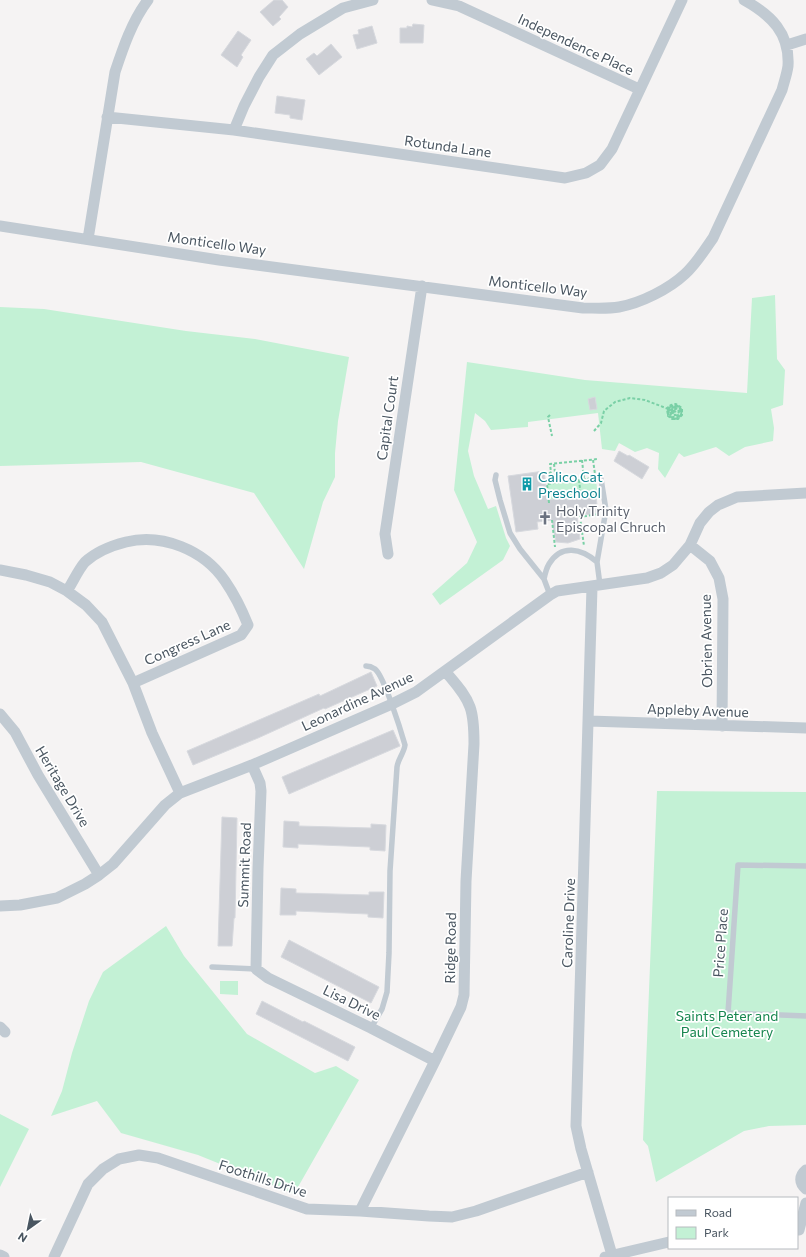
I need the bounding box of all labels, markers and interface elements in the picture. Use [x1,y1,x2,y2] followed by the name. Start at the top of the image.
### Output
[516,10,636,78] street label: Independence Place
[403,131,493,161] street label: Rotunda Lane
[167,228,267,258] street label: Monticello Way
[488,271,588,301] street label: Monticello Way
[373,374,401,461] street label: Capital Court
[538,468,603,501] place label: Calico Cat Preschool
[519,476,535,492] building icon: Calico Cat Preschool
[556,502,666,535] place label: Holy Trinity Episcopal Chruch
[537,510,553,526] church icon: Holy Trinity Episcopal Chruch
[697,594,715,688] street label: Obrien Avenue
[141,615,233,669] street label: Congress Lane
[299,668,415,734] street label: Leonardine Avenue
[647,700,749,720] street label: Appleby Avenue
[32,742,94,830] street label: Heritage Drive
[234,822,254,908] street label: Summit Road
[558,878,578,968] street label: Caroline Drive
[709,908,731,978] street label: Price Place
[441,912,459,984] street label: Ridge Road
[320,981,384,1023] street label: Lisa Drive
[676,1007,778,1040] park label: Saints Peter and Paul Cemetery
[217,1156,309,1200] street label: Foothills Drive
[668,1197,798,1249] legend
[704,1205,732,1219] text: Road
[8,1209,48,1249] north arrow
[704,1225,730,1239] text: Park
[15,1230,29,1246] text: N

